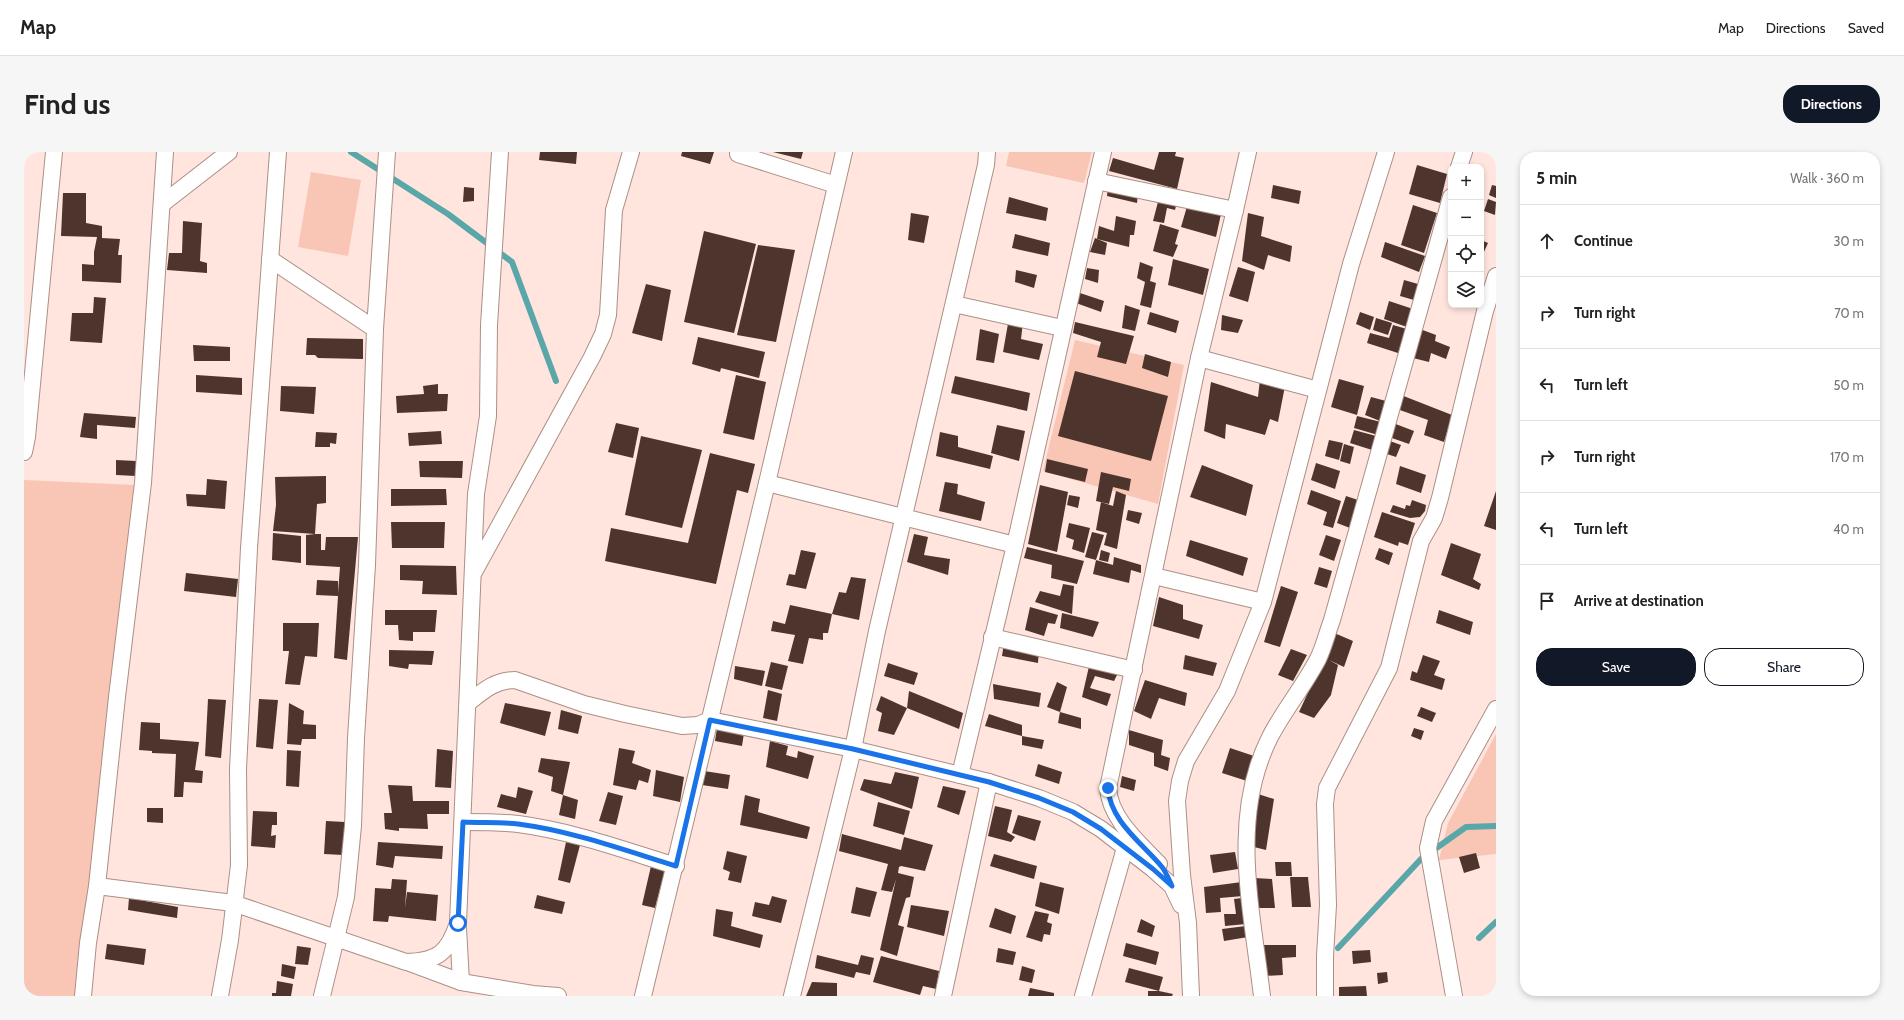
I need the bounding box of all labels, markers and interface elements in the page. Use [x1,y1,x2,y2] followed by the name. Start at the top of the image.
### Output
[20,16,56,39] text: Map
[1718,19,1744,37] text: Map
[1766,19,1826,37] text: Directions
[1848,19,1884,37] text: Saved
[1783,85,1880,123] button: Directions
[24,87,110,121] text: Find us
[1448,164,1484,308] map controls
[1448,164,1484,200] button: +
[1536,168,1577,188] text: 5 min
[1790,170,1864,186] text: Walk · 360 m
[1448,200,1484,236] button: −
[1536,230,1558,252] icon: ahead
[1574,232,1633,250] text: Continue
[1834,233,1864,249] text: 30 m
[1448,236,1484,272] button: locate
[1448,272,1484,308] button: layers
[1536,302,1558,324] icon: right
[1574,304,1635,322] text: Turn right
[1834,305,1864,321] text: 70 m
[1536,374,1558,396] icon: left
[1574,376,1628,394] text: Turn left
[1834,377,1864,393] text: 50 m
[1536,446,1558,468] icon: right
[1574,448,1635,466] text: Turn right
[1830,449,1864,465] text: 170 m
[1536,518,1558,540] icon: left
[1574,520,1628,538] text: Turn left
[1833,521,1864,537] text: 40 m
[1536,590,1558,612] icon: arrive
[1574,592,1704,610] text: Arrive at destination
[1536,648,1696,686] button: Save
[1704,648,1864,686] button: Share
[1099,779,1117,797] route end
[449,914,467,932] route start

